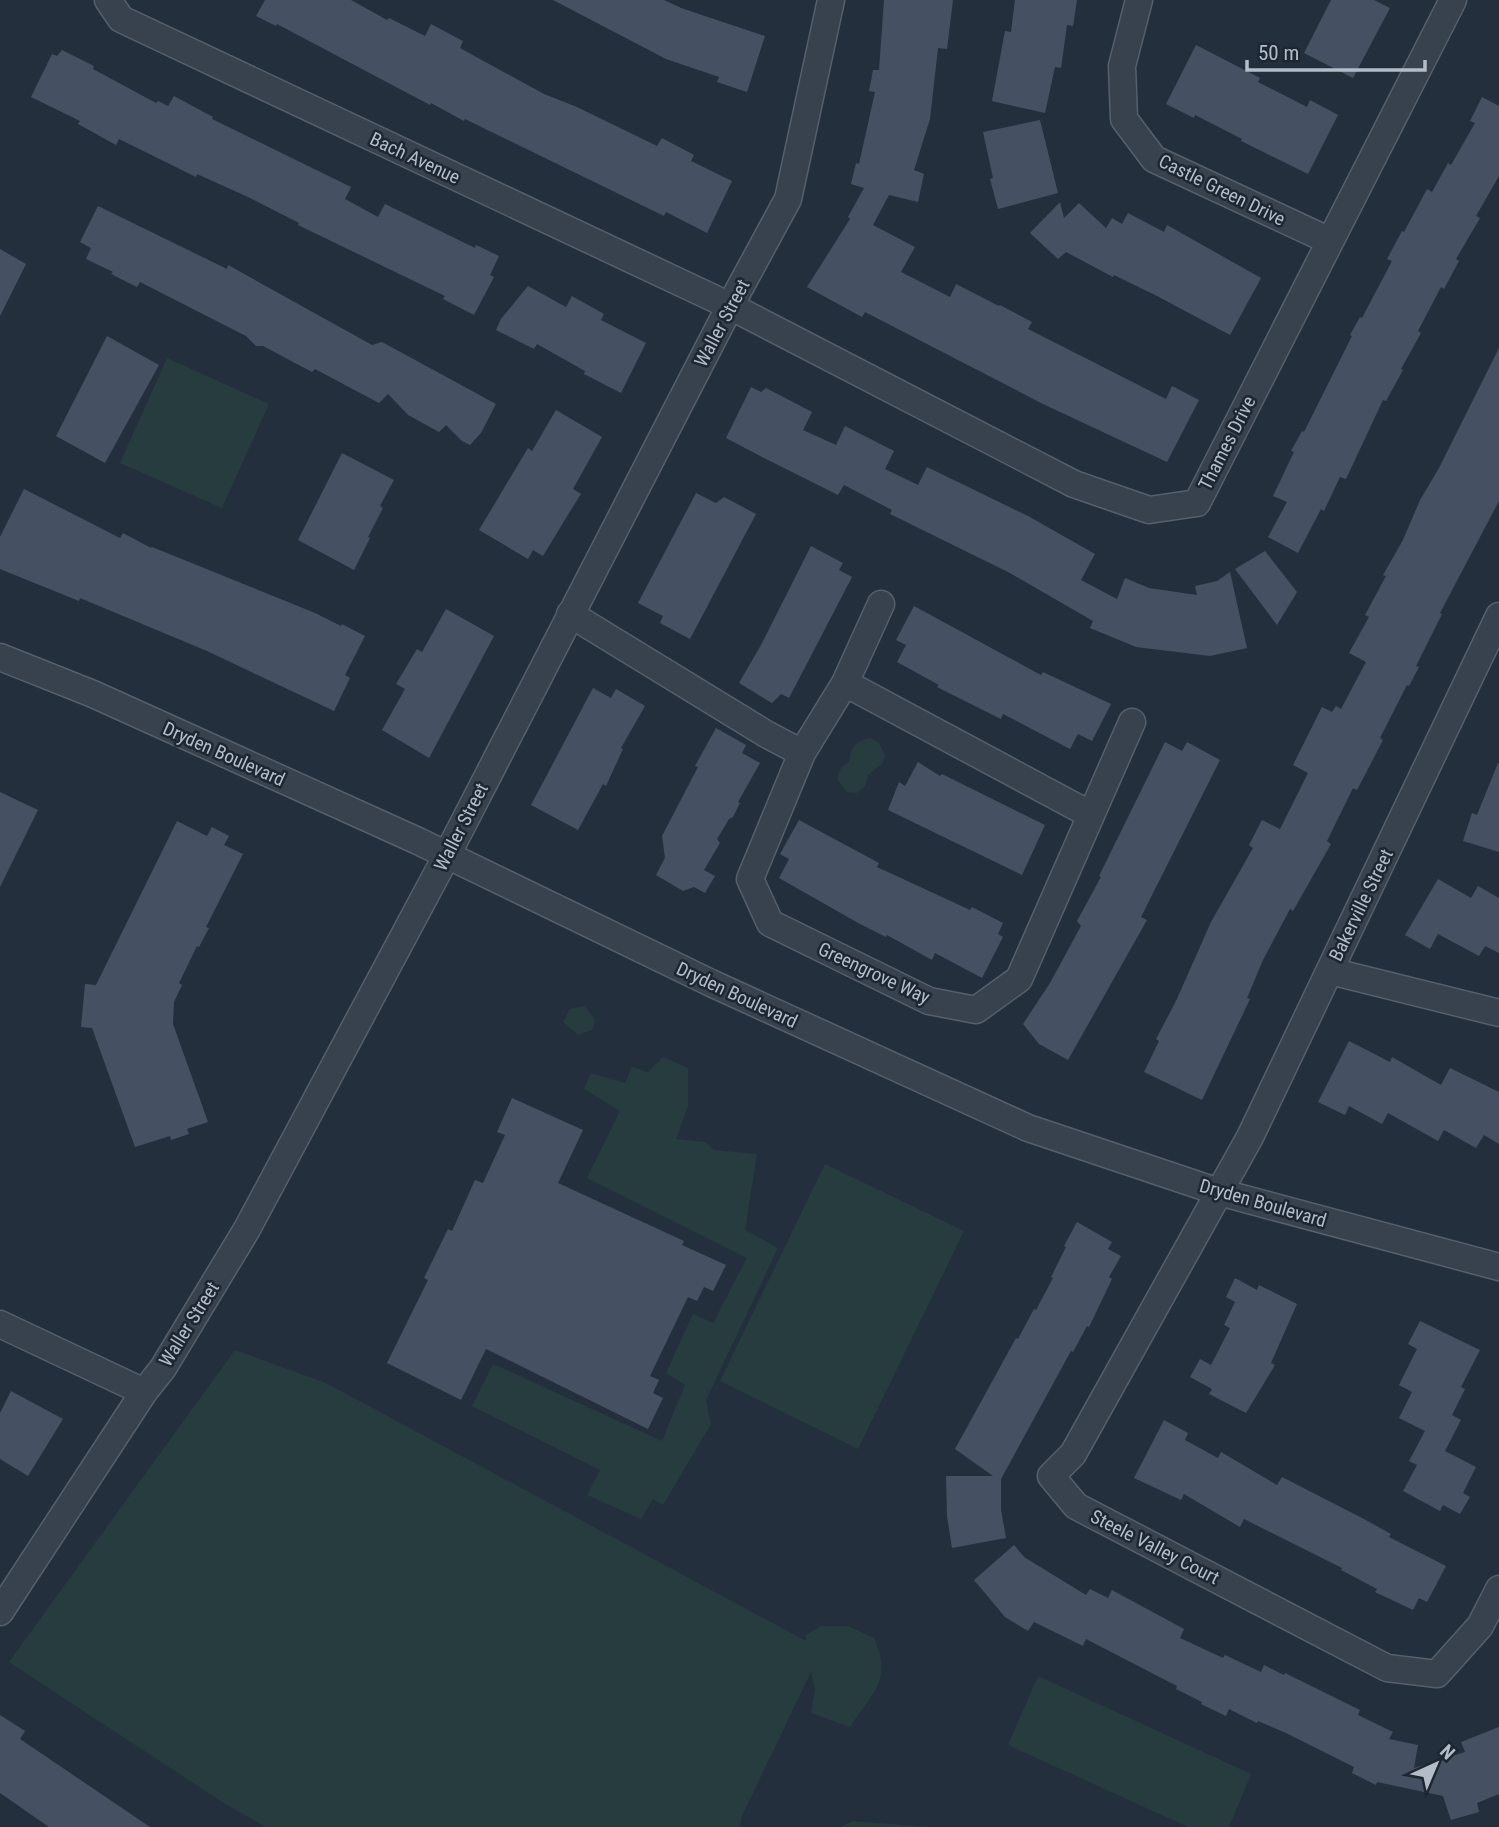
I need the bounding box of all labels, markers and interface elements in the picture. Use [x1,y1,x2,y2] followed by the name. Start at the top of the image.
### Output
[1247,28,1426,72] scale bar
[1258,41,1299,65] text: 50 m
[366,127,464,189] street label: Bach Avenue
[1155,149,1289,231] street label: Castle Green Drive
[689,275,755,371] street label: Waller Street
[1194,392,1261,494] street label: Thames Drive
[160,717,288,791] street label: Dryden Boulevard
[429,779,493,875] street label: Waller Street
[1324,845,1398,965] street label: Bakerville Street
[815,937,934,1009] street label: Greengrove Way
[673,957,801,1033] street label: Dryden Boulevard
[1197,1174,1329,1232] street label: Dryden Boulevard
[154,1277,224,1371] street label: Waller Street
[1087,1505,1223,1589] street label: Steele Valley Court
[1401,1729,1471,1799] north arrow
[1435,1740,1460,1764] text: N

